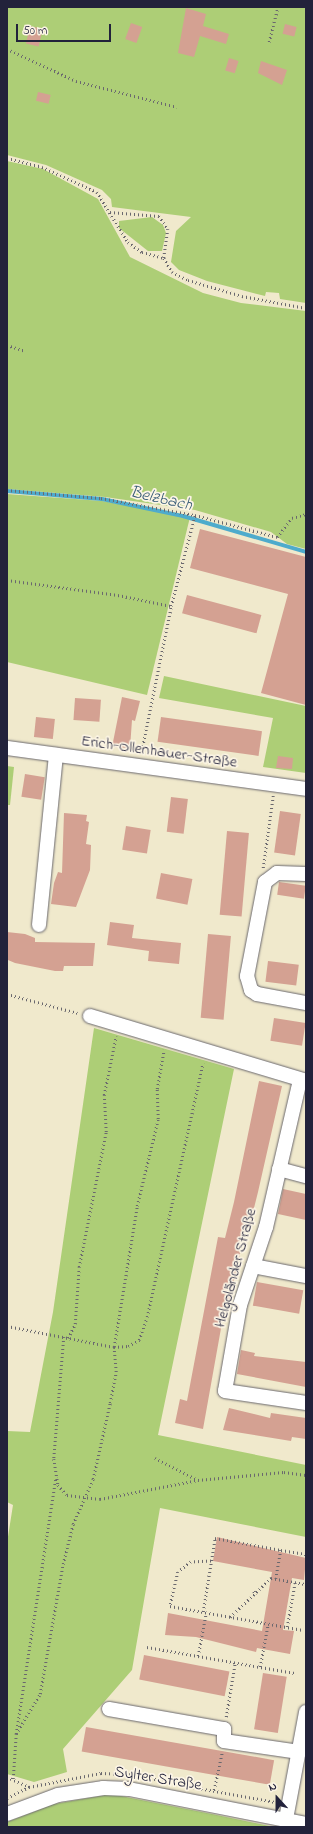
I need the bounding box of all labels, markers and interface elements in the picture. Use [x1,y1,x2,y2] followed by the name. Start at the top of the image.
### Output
[18,16,113,42] scale bar
[23,22,47,40] text: 50 m
[128,482,194,516] water label: Belzbach
[80,732,238,772] street label: Erich-Ollenhauer-Straße
[211,1206,261,1330] street label: Helgoländer Straße
[113,1763,203,1795] street label: Sylter Straße
[257,1778,297,1818] north arrow
[266,1778,279,1796] text: N

